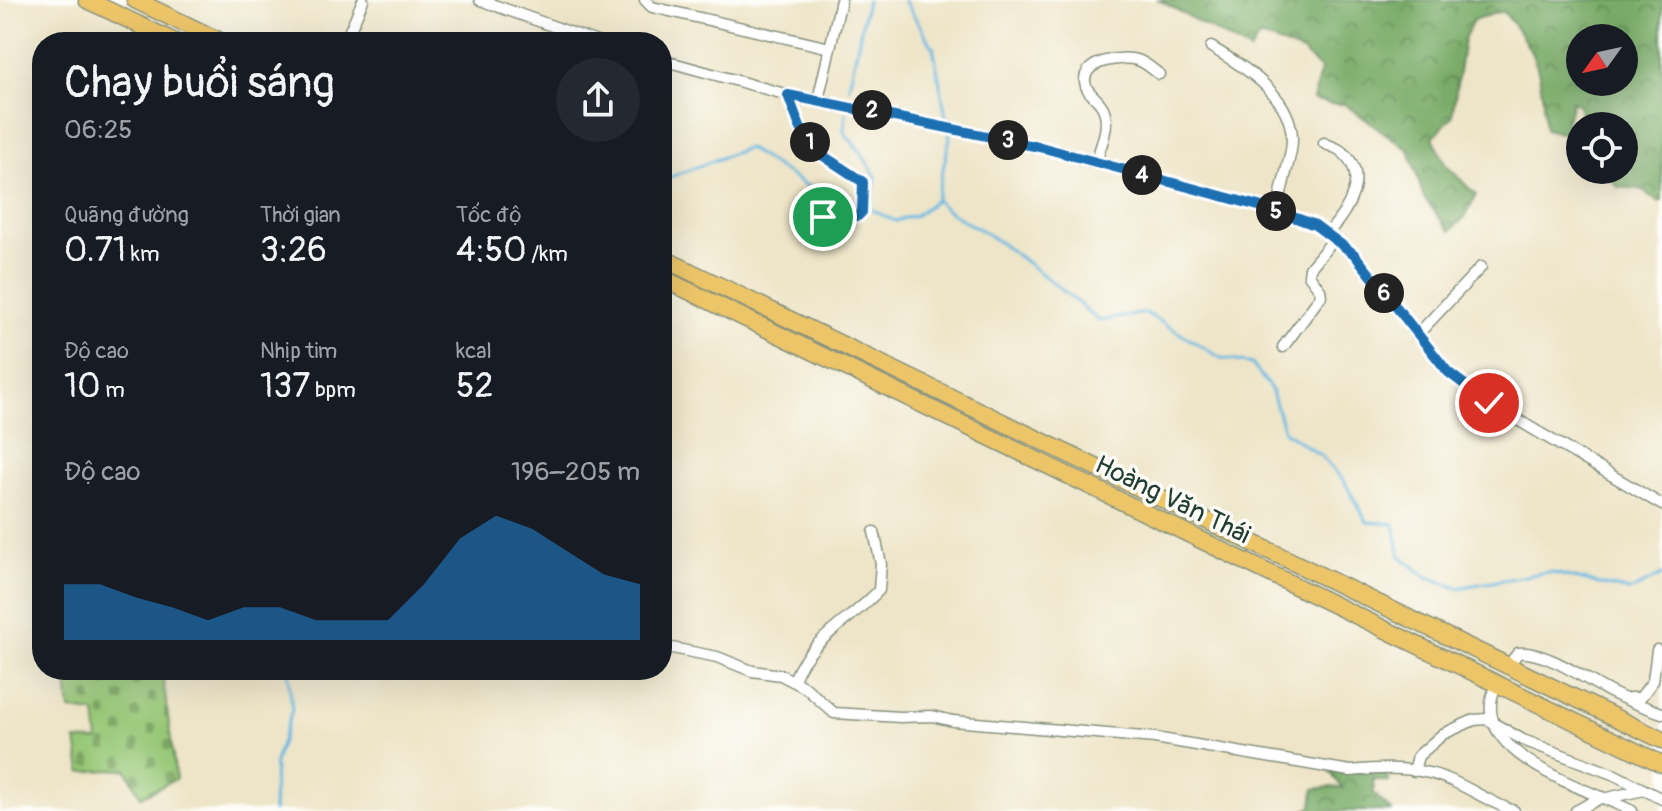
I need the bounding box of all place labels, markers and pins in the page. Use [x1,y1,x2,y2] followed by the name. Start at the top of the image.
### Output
[852,90,892,130] pin: 2
[988,120,1028,160] pin: 3
[790,122,830,162] pin: 1
[1122,155,1162,195] pin: 4
[789,183,857,251] pin
[1256,191,1296,231] pin: 5
[1364,273,1404,313] pin: 6
[1455,369,1523,437] pin

